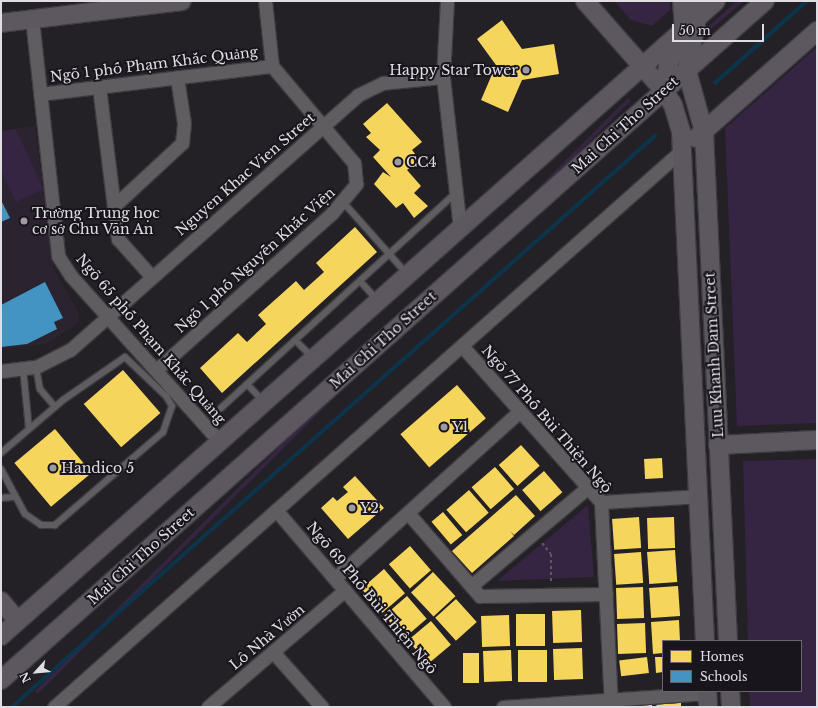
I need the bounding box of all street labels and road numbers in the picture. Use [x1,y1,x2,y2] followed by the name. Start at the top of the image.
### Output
[49,43,259,85] street label: Ngõ 1 phố Phạm Khắc Quảng
[568,73,682,177] street label: Mai Chi Tho Street
[172,109,318,239] street label: Nguyen Khac Vien Street
[171,184,339,336] street label: Ngõ 1 phố Nguyễn Khắc Viện
[73,251,229,427] street label: Ngõ 65 phố Phạm Khắc Quảng
[701,272,727,438] street label: Luu Khanh Dam Street
[326,288,440,392] street label: Mai Chi Tho Street
[478,342,616,496] street label: Ngõ 77 Phố Bùi Thiện Ngộ
[84,504,198,608] street label: Mai Chi Tho Street
[303,518,441,678] street label: Ngõ 69 Phố Bùi Thiện Ngô
[226,601,308,673] street label: Lô Nhà Vườn

